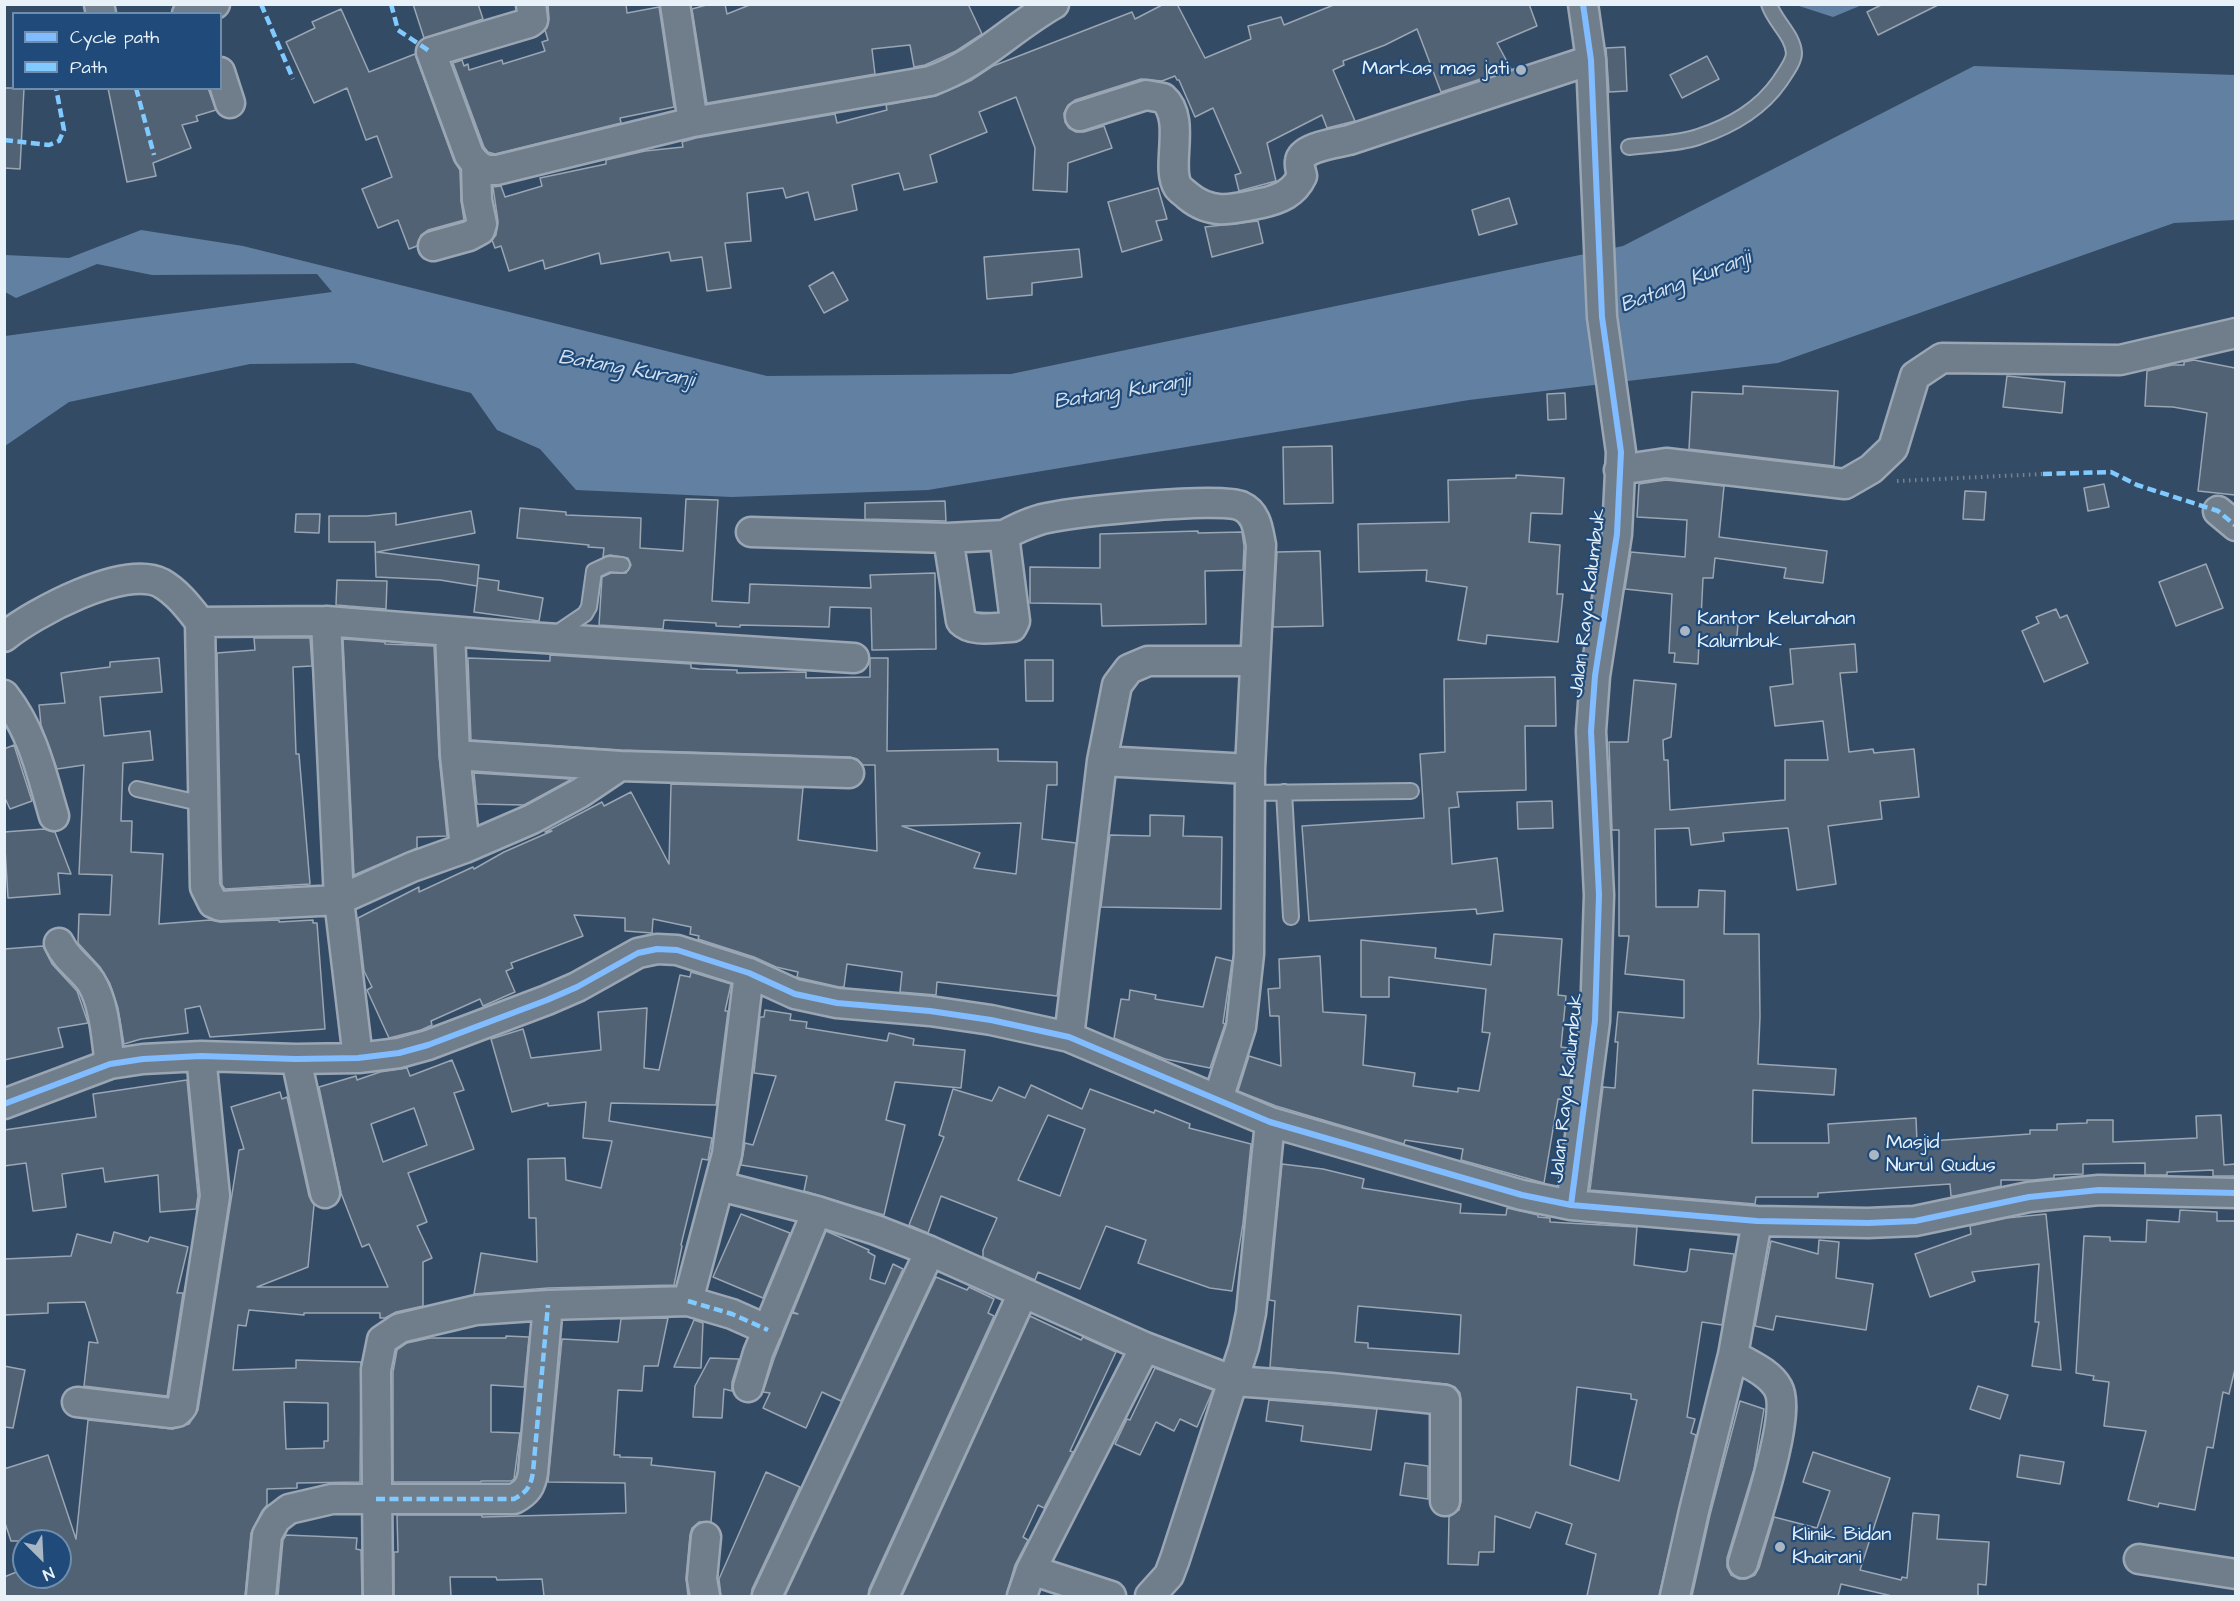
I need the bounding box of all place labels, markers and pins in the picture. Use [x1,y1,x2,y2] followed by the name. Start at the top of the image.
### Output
[1362,58,1509,82] place label: Markas mas jati
[1514,63,1528,77] marker: Markas mas jati
[1697,608,1855,655] place label: Kantor Kelurahan Kalumbuk
[1678,624,1692,638] marker: Kantor Kelurahan Kalumbuk
[1886,1132,1996,1179] place label: Masjid Nurul Qudus
[1867,1148,1881,1162] marker: Masjid Nurul Qudus
[1792,1524,1891,1571] place label: Klinik Bidan Khairani
[1773,1540,1787,1554] marker: Klinik Bidan Khairani

